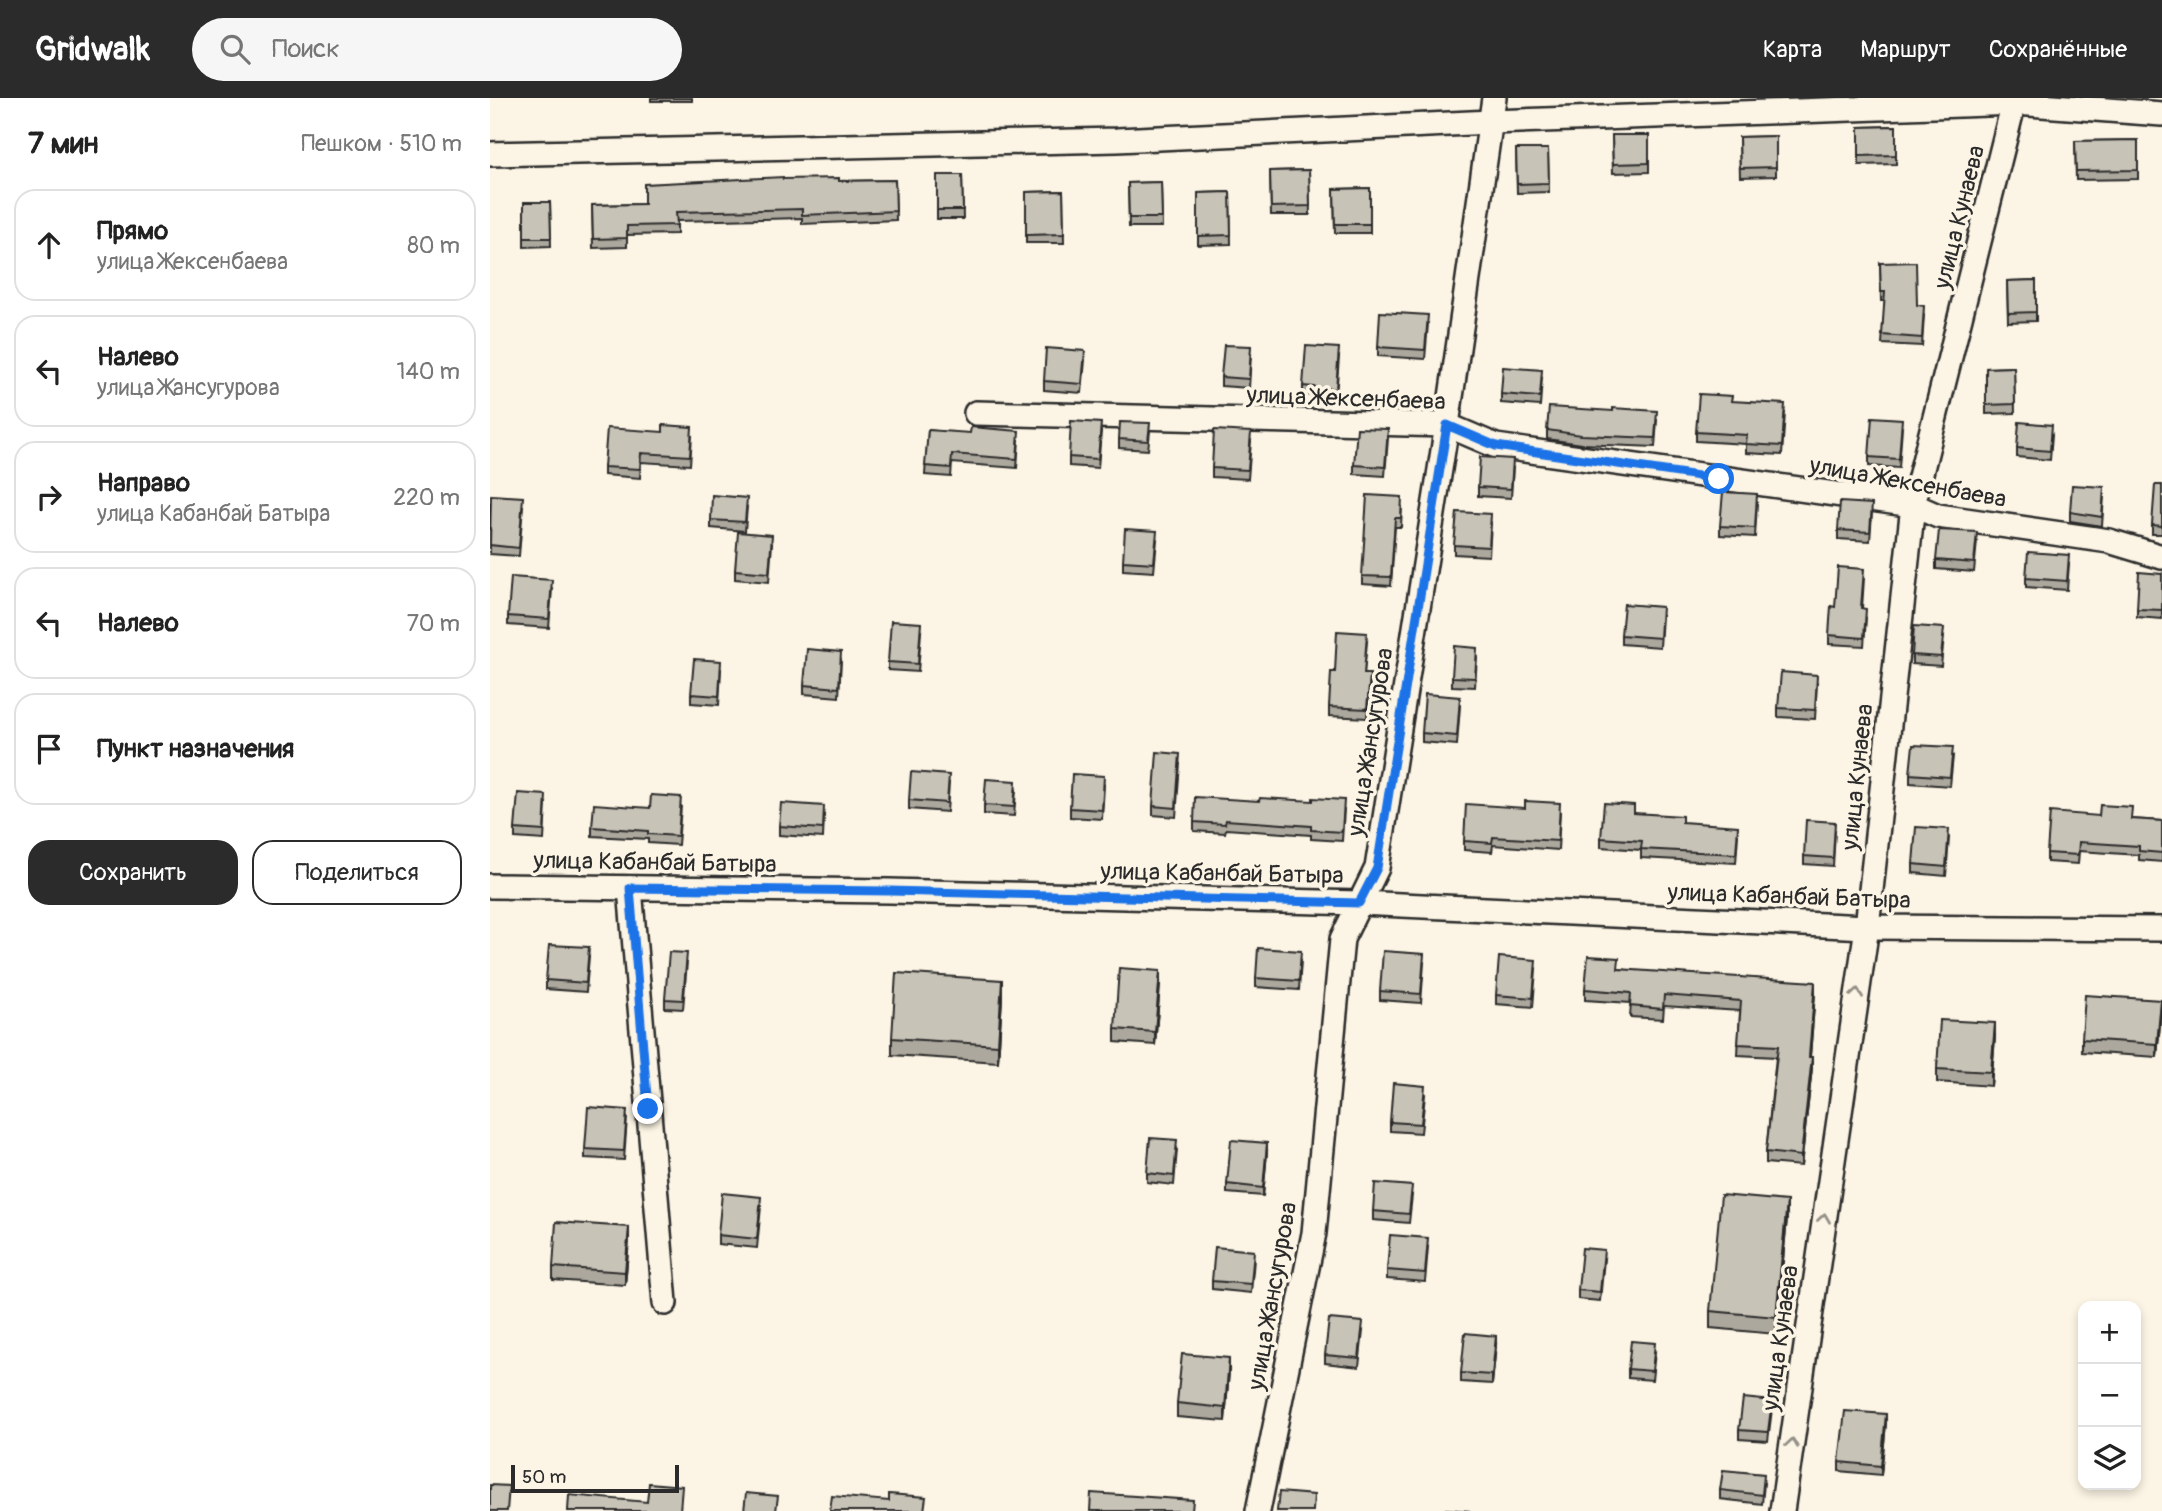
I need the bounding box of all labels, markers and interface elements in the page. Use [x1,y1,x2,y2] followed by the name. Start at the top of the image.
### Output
[192,18,682,81] search box
[35,29,150,70] text: Gridwalk
[216,30,254,68] icon: search
[272,33,340,65] text: Поиск
[1763,35,1822,64] text: Карта
[1860,35,1951,64] text: Маршрут
[1989,35,2127,64] text: Сохранённые
[28,125,98,162] text: 7 мин
[301,129,462,158] text: Пешком · 510 m
[1927,142,1991,293] street label: улица Кунаева
[97,215,168,247] text: Прямо
[30,226,68,264] icon: ahead
[407,231,460,260] text: 80 m
[97,247,288,276] text: улица Жексенбаева
[97,341,179,373] text: Налево
[30,352,68,390] icon: left
[397,357,460,386] text: 140 m
[97,373,280,402] text: улица Жансугурова
[1245,380,1446,416] street label: улица Жексенбаева
[1806,451,2009,514] street label: улица Жексенбаева
[1703,463,1734,494] route start
[97,467,190,499] text: Направо
[30,478,68,516] icon: right
[393,483,460,512] text: 220 m
[97,499,330,528] text: улица Кабанбай Батыра
[30,604,68,642] icon: left
[97,607,179,639] text: Налево
[407,609,460,638] text: 70 m
[1341,646,1400,839] street label: улица Жансугурова
[1835,702,1880,853] street label: улица Кунаева
[30,730,68,768] icon: arrive
[97,733,294,765] text: Пункт назначения
[28,840,238,905] button: Сохранить
[252,840,462,905] button: Поделиться
[532,846,777,879] street label: улица Кабанбай Батыра
[1099,857,1344,890] street label: улица Кабанбай Батыра
[1666,878,1911,915] street label: улица Кабанбай Батыра
[1849,987,1864,999] one-way arrow
[632,1093,663,1124] route end
[1241,1200,1303,1393] street label: улица Жансугурова
[1817,1212,1832,1224] one-way arrow
[1756,1263,1805,1414] street label: улица Кунаева
[2078,1301,2141,1490] map controls
[2078,1301,2141,1364] button: +
[2078,1364,2141,1427] button: −
[2078,1427,2141,1490] button: layers
[1784,1438,1799,1449] one-way arrow
[511,1462,679,1494] scale bar
[522,1465,566,1489] text: 50 m

